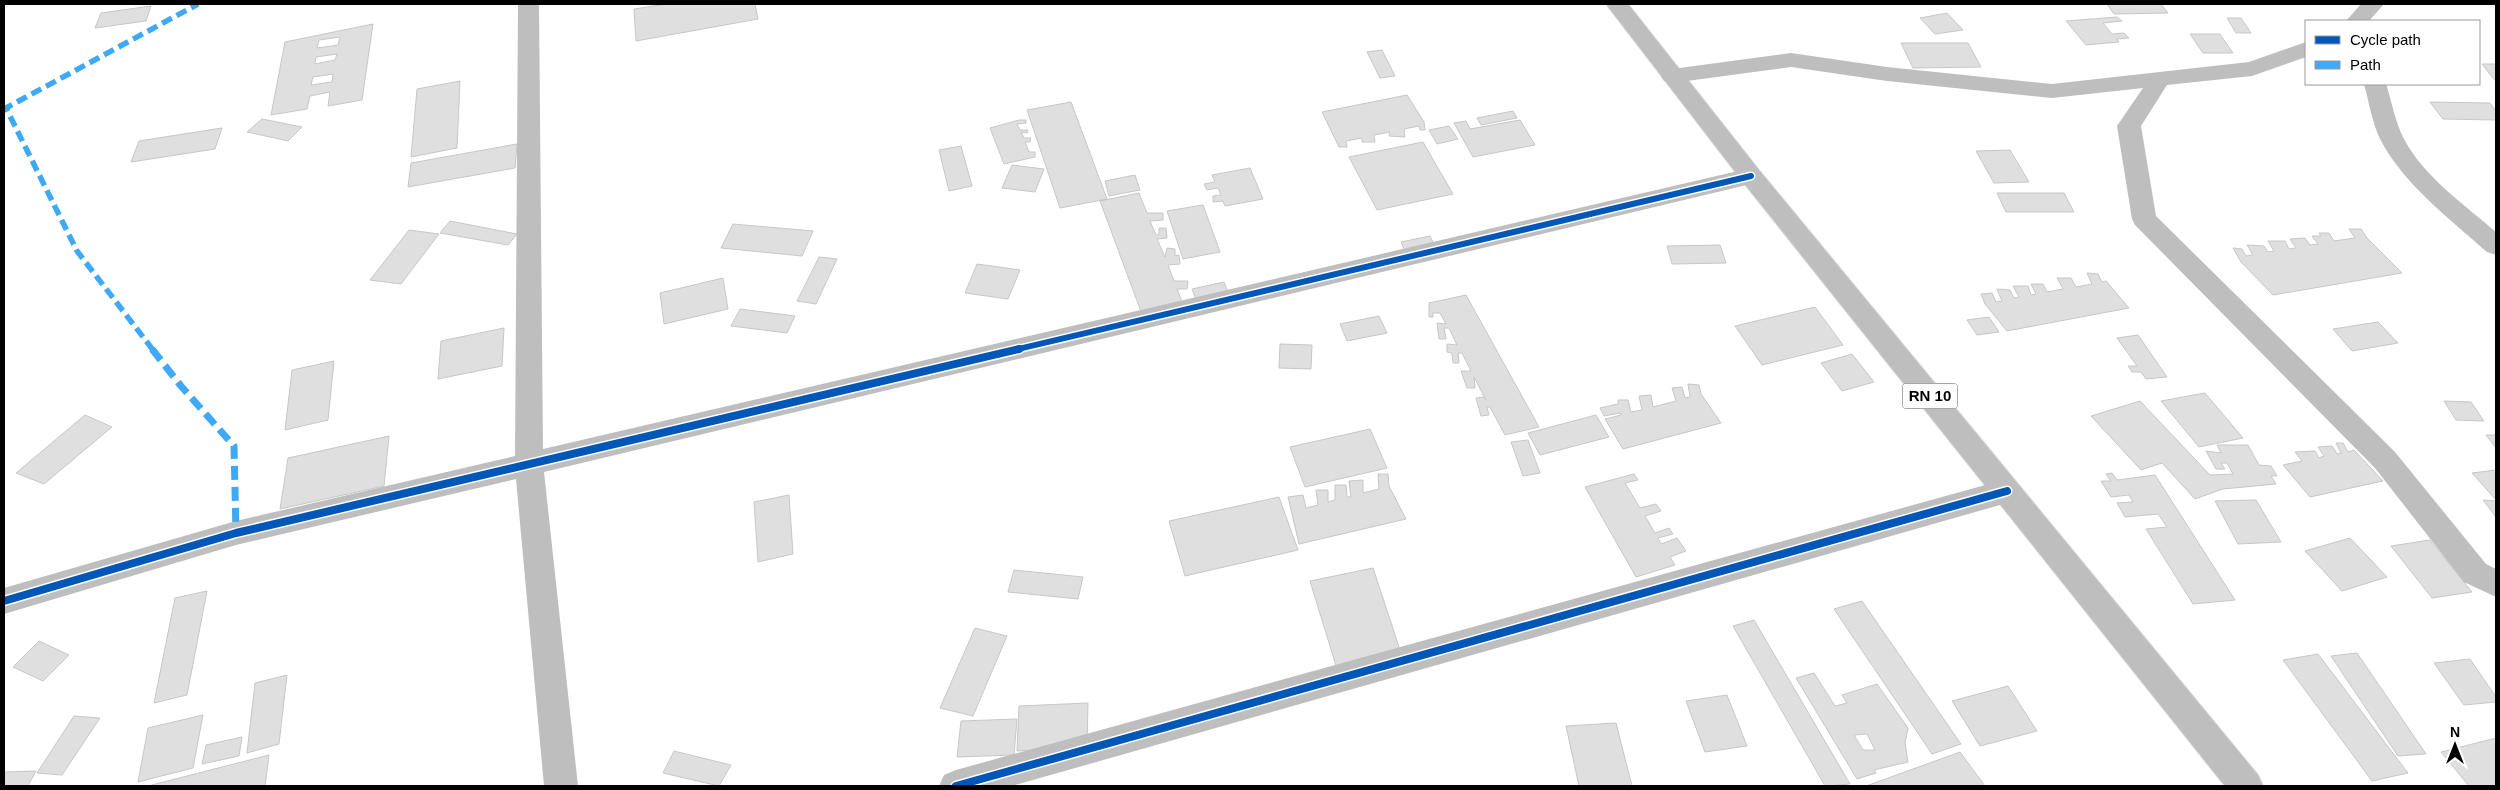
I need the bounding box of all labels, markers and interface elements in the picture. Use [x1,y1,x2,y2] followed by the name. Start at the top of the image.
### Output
[2305,20,2480,85] legend
[2350,31,2421,48] text: Cycle path
[2350,56,2381,73] text: Path
[1902,384,1958,408] road number: RN 10
[2430,720,2480,770] north arrow
[2450,724,2460,740] text: N

